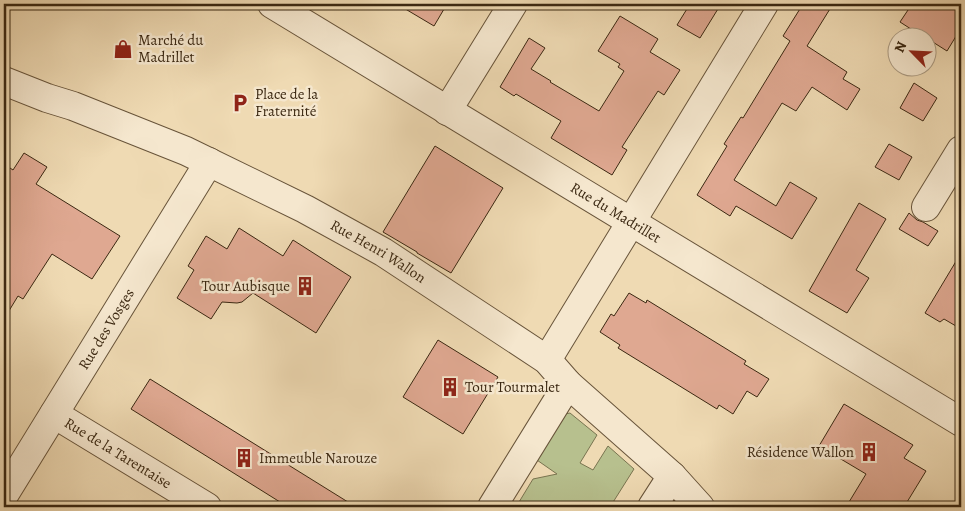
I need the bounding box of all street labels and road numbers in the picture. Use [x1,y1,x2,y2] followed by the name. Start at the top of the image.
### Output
[567,177,665,248] street label: Rue du Madrillet
[327,215,430,288] street label: Rue Henri Wallon
[74,284,139,373] street label: Rue des Vosges
[61,413,176,493] street label: Rue de la Tarentaise

